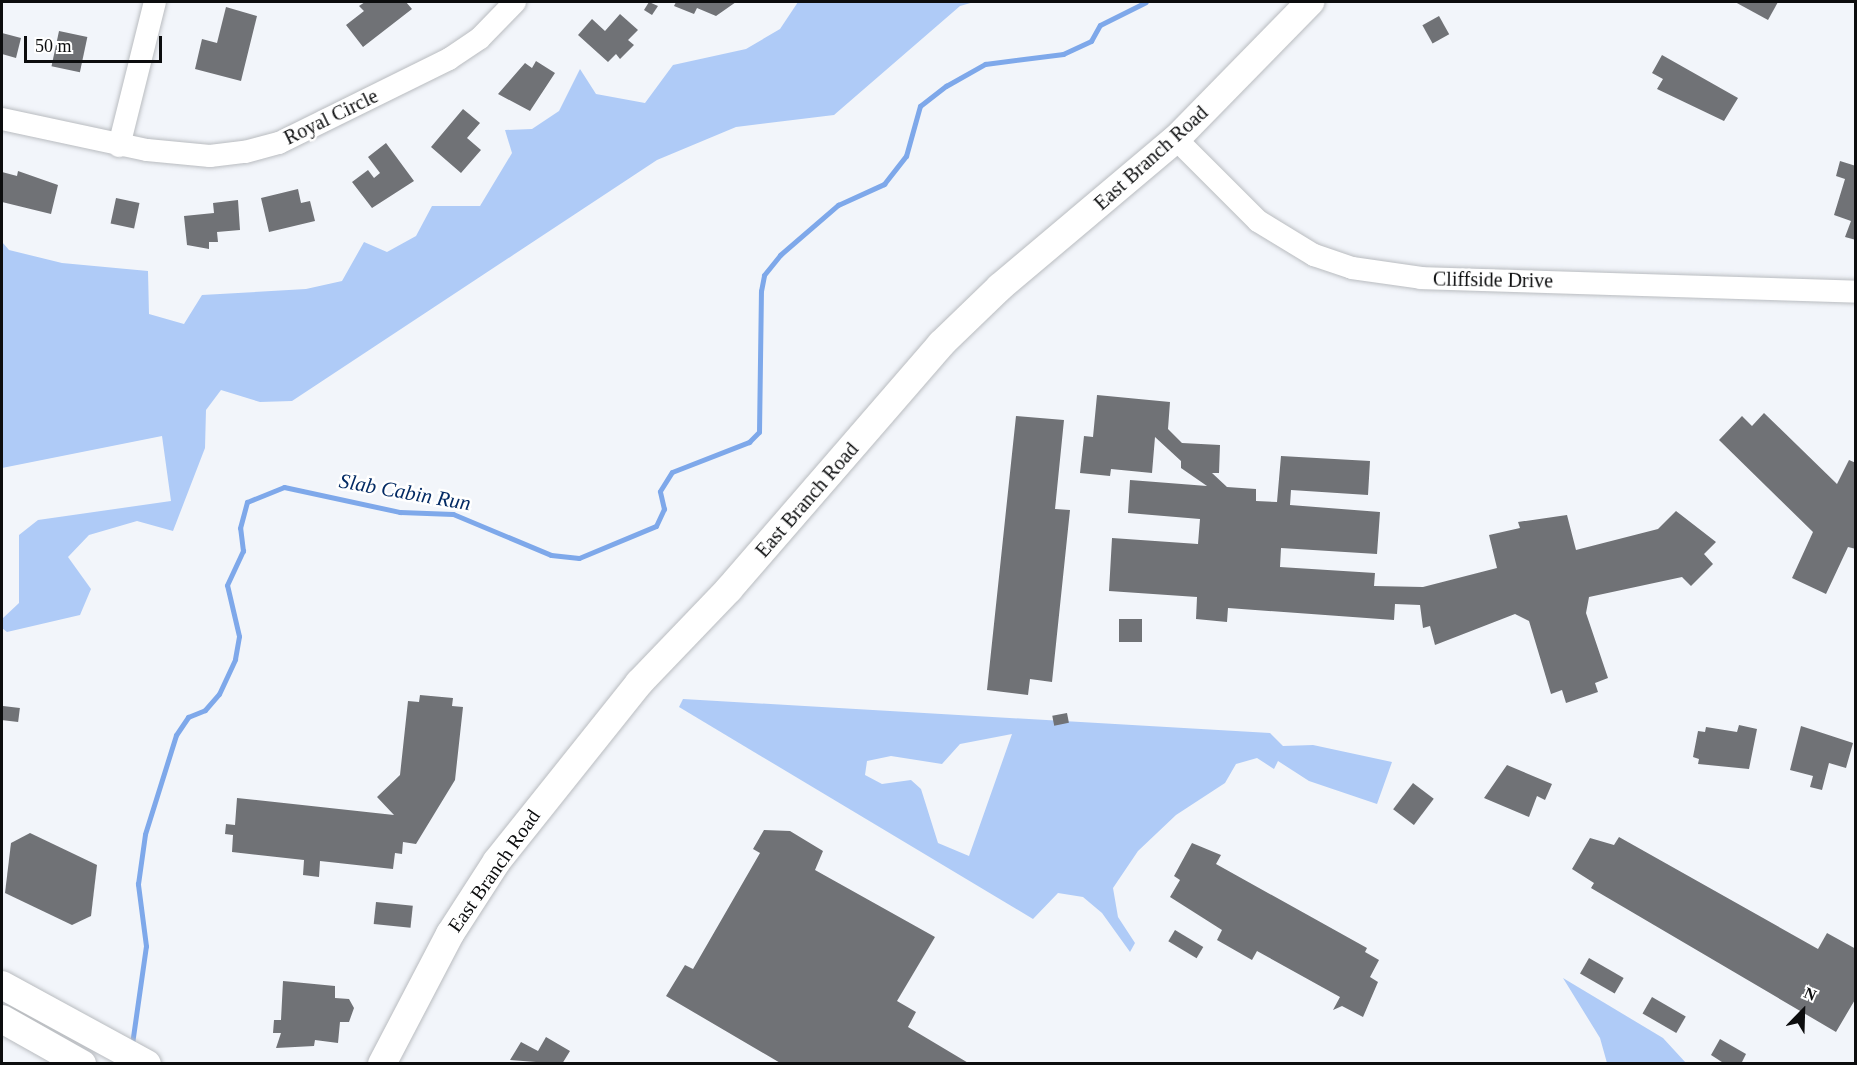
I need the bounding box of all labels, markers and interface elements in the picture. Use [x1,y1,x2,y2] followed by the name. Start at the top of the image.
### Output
[27,24,165,62] scale bar
[35,36,72,56] text: 50 m
[280,84,382,150] street label: Royal Circle
[1089,101,1213,215] street label: East Branch Road
[1433,267,1553,293] street label: Cliffside Drive
[751,438,863,562] street label: East Branch Road
[337,468,473,516] water label: Slab Cabin Run
[443,805,545,937] street label: East Branch Road
[1773,981,1833,1041] north arrow
[1802,984,1819,1004] text: N

